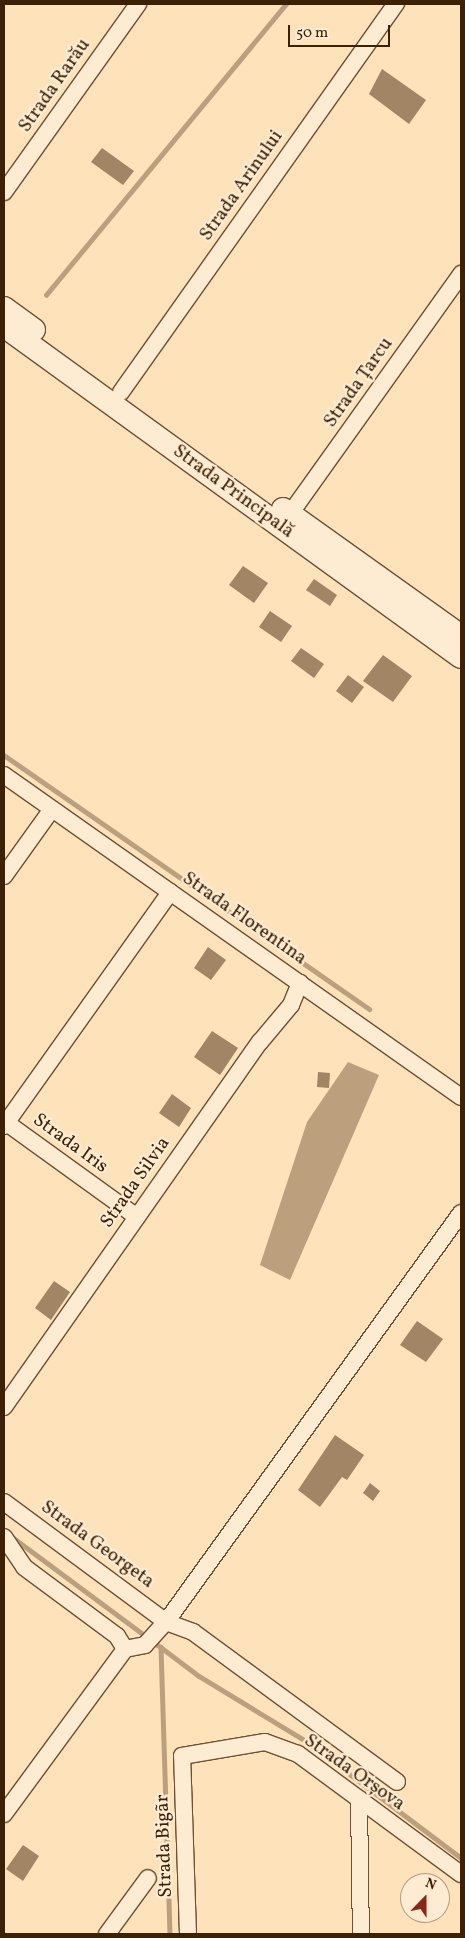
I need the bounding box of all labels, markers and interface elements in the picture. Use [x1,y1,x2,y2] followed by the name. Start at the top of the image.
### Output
[290,15,392,47] scale bar
[296,23,328,44] text: 50 m
[14,35,96,137] street label: Strada Rarău
[195,126,289,246] street label: Strada Arinului
[320,333,398,433] street label: Strada Țarcu
[168,440,298,544] street label: Strada Principală
[177,868,311,970] street label: Strada Florentina
[28,1109,112,1179] street label: Strada Iris
[96,1133,176,1233] street label: Strada Silvia
[36,1496,158,1594] street label: Strada Georgeta
[299,1730,409,1816] street label: Strada Orșova
[152,1794,178,1898] street label: Strada Bigãr
[400,1873,450,1923] north arrow
[422,1874,439,1895] text: N

